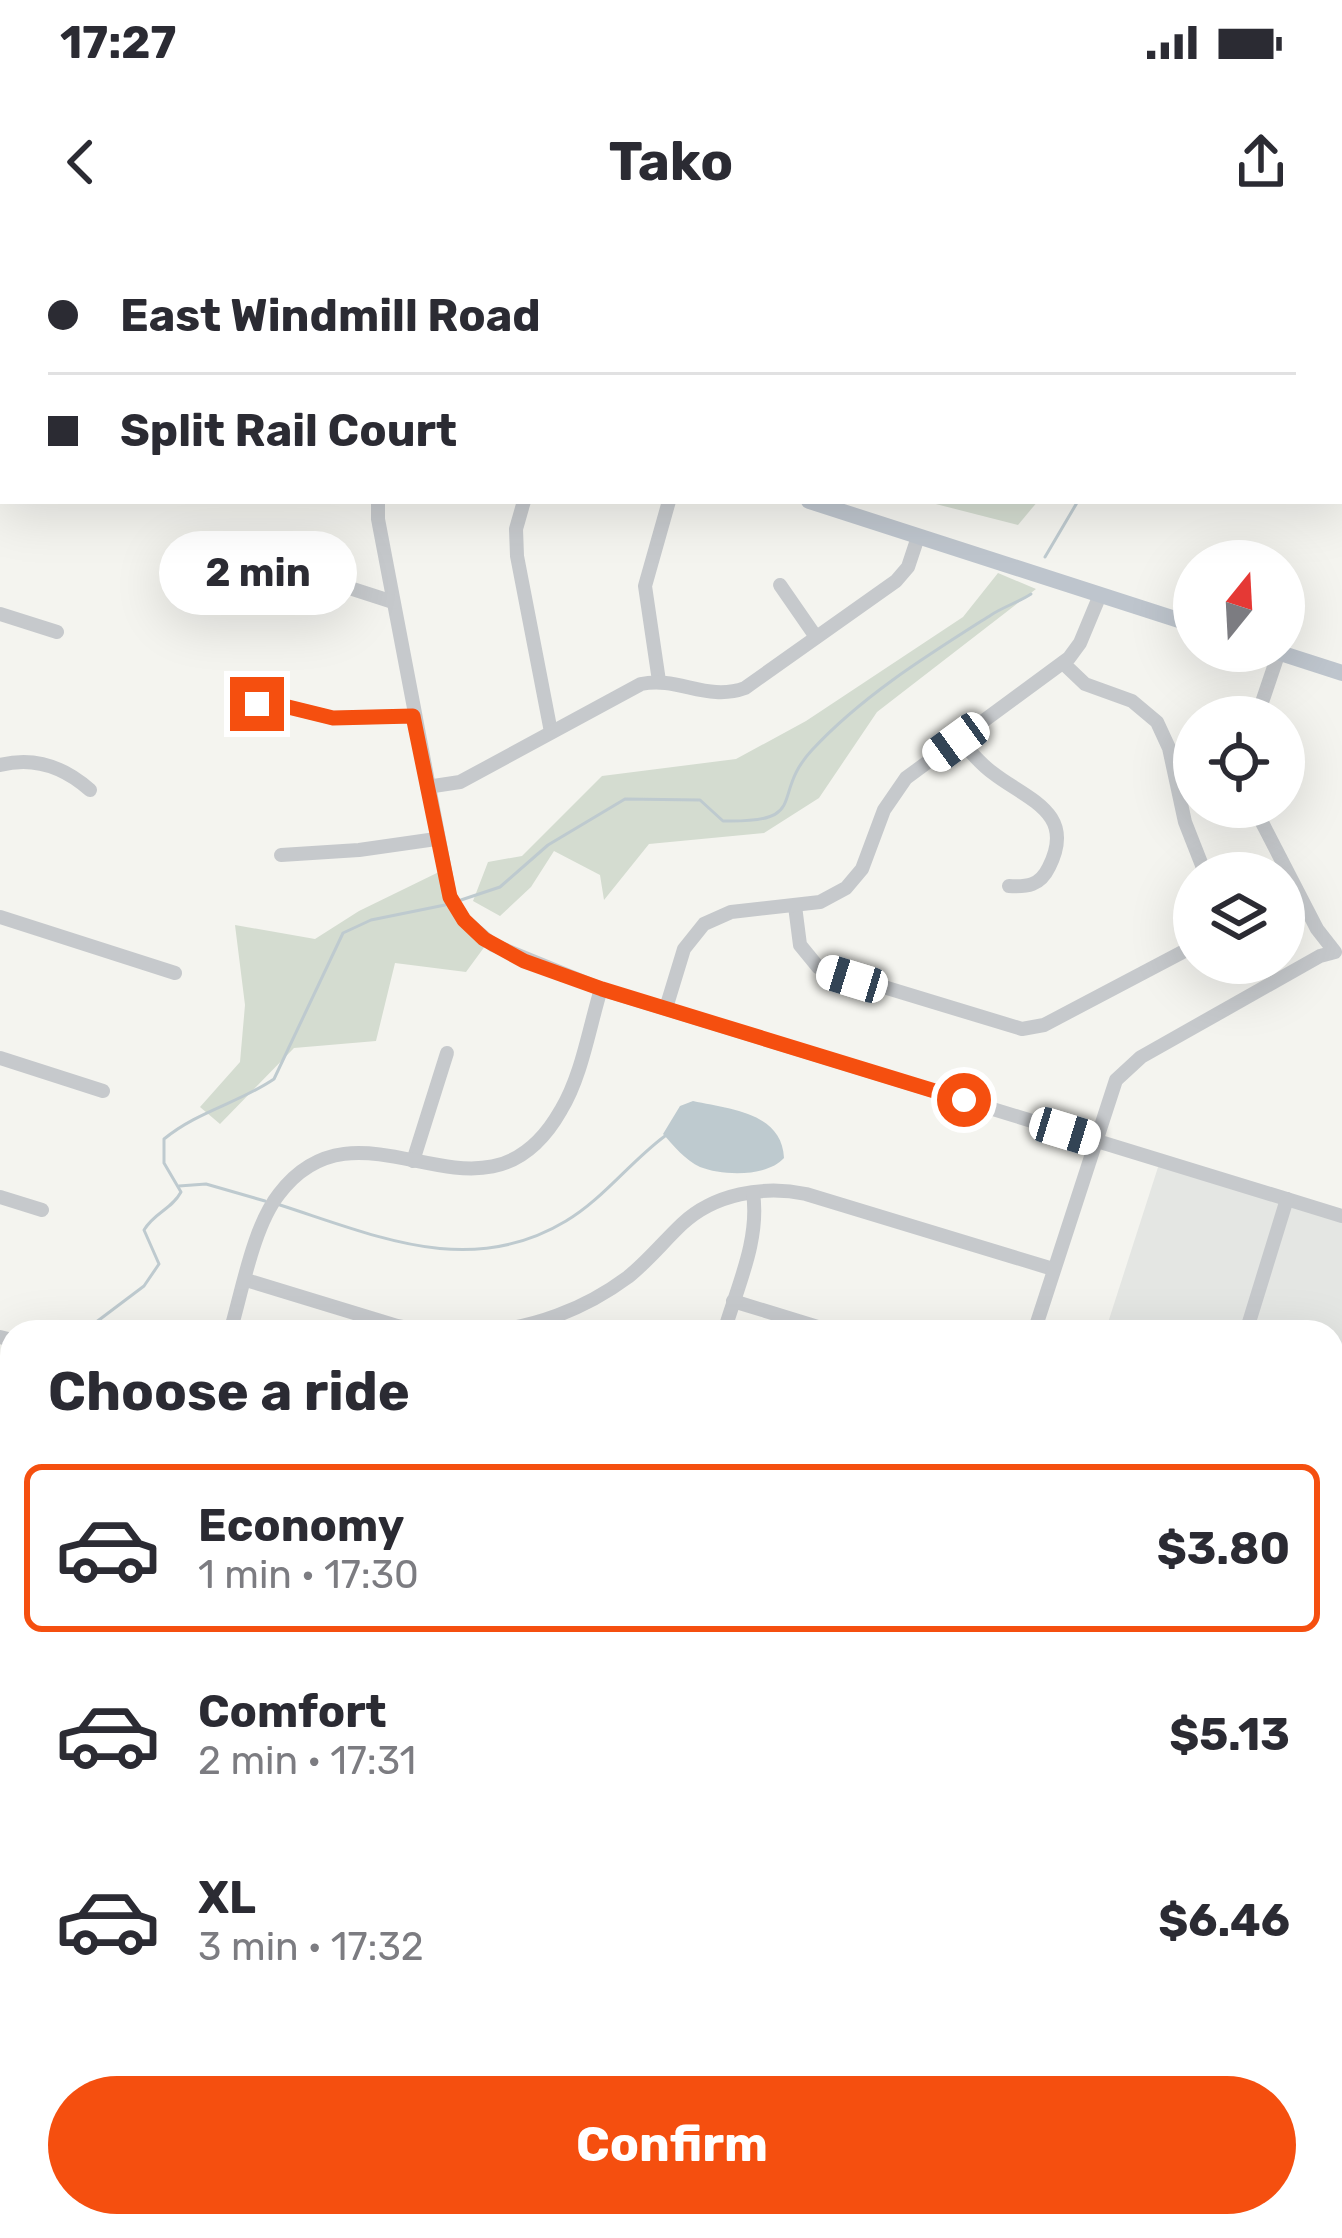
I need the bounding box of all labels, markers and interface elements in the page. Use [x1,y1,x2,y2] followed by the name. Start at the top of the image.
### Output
[60,16,176,69] text: 17:27
[48,129,114,195] icon: back
[1228,129,1294,195] icon: share
[609,130,733,194] text: Tako
[120,289,541,342] text: East Windmill Road
[120,404,457,457] text: Split Rail Court
[158,530,356,614] callout: 2 min
[1173,540,1305,672] north arrow
[1173,540,1305,984] map controls
[205,550,311,596] text: 2 min
[230,677,284,731] route end
[1173,696,1305,828] button: locate
[916,706,996,778] car
[1173,852,1305,984] button: layers
[812,951,892,1007] car
[937,1073,991,1127] route start
[1025,1103,1105,1159] car
[48,1360,410,1424] text: Choose a ride
[54,1494,162,1602] icon: car
[198,1499,404,1552] text: Economy
[1157,1522,1290,1575] text: $3.80
[198,1552,419,1598] text: 1 min · 17:30
[54,1680,162,1788] icon: car
[198,1685,387,1738] text: Comfort
[1169,1708,1290,1761] text: $5.13
[198,1738,416,1784] text: 2 min · 17:31
[54,1866,162,1974] icon: car
[198,1871,256,1924] text: XL
[1158,1894,1290,1947] text: $6.46
[198,1924,424,1970] text: 3 min · 17:32
[48,2076,1296,2214] button: Confirm

